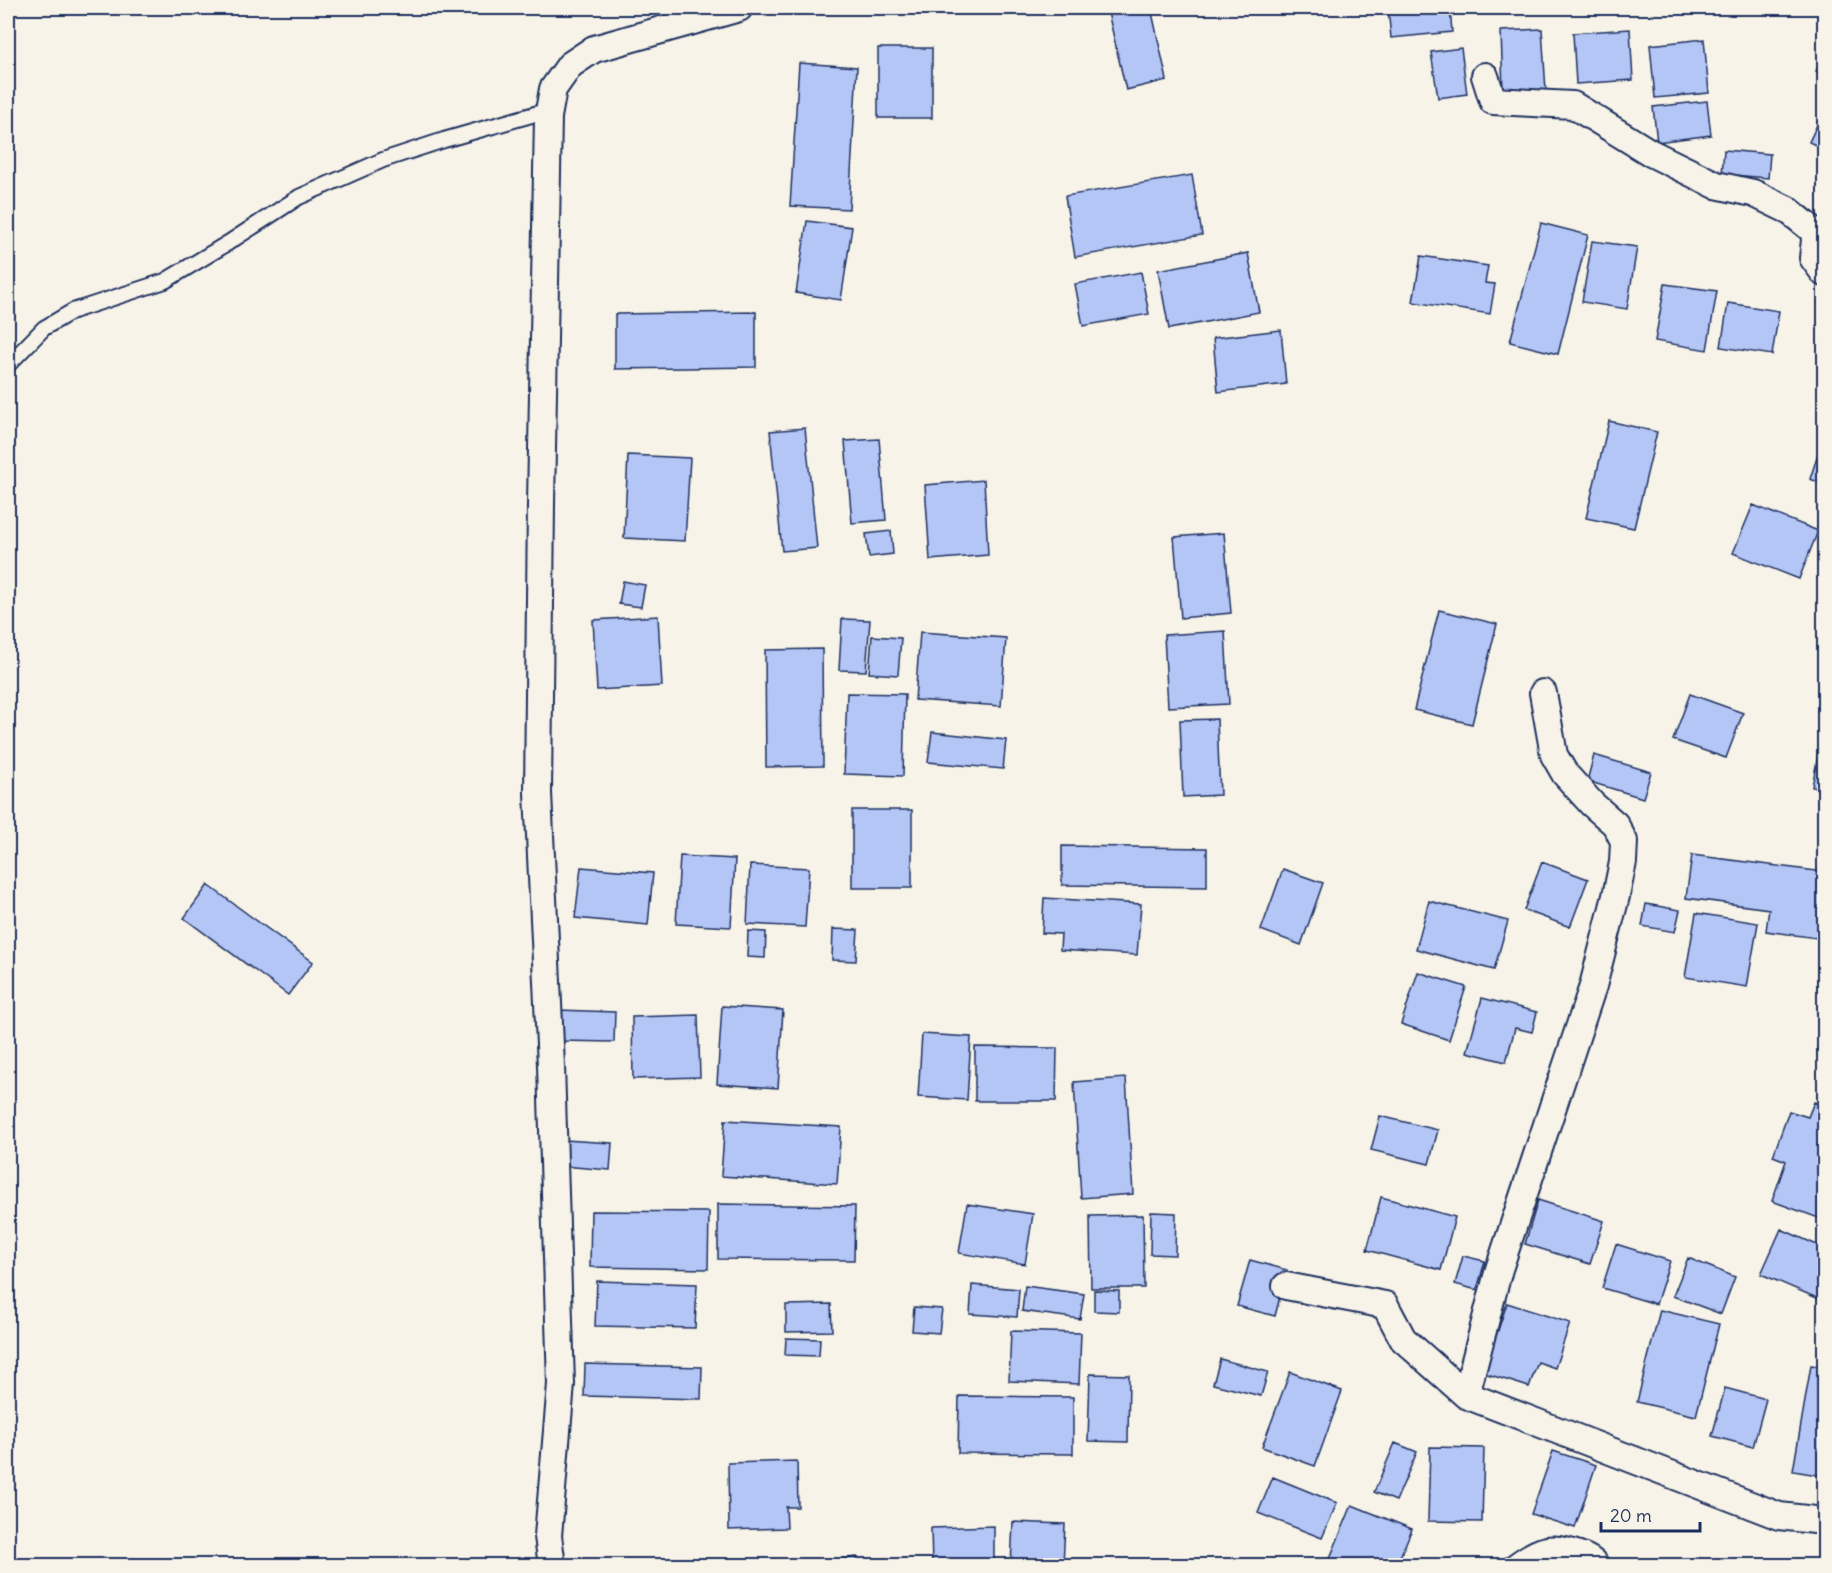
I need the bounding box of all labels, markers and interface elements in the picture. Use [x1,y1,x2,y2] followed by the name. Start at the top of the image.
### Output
[1601,1495,1700,1533] scale bar
[1610,1504,1652,1527] text: 20 m

